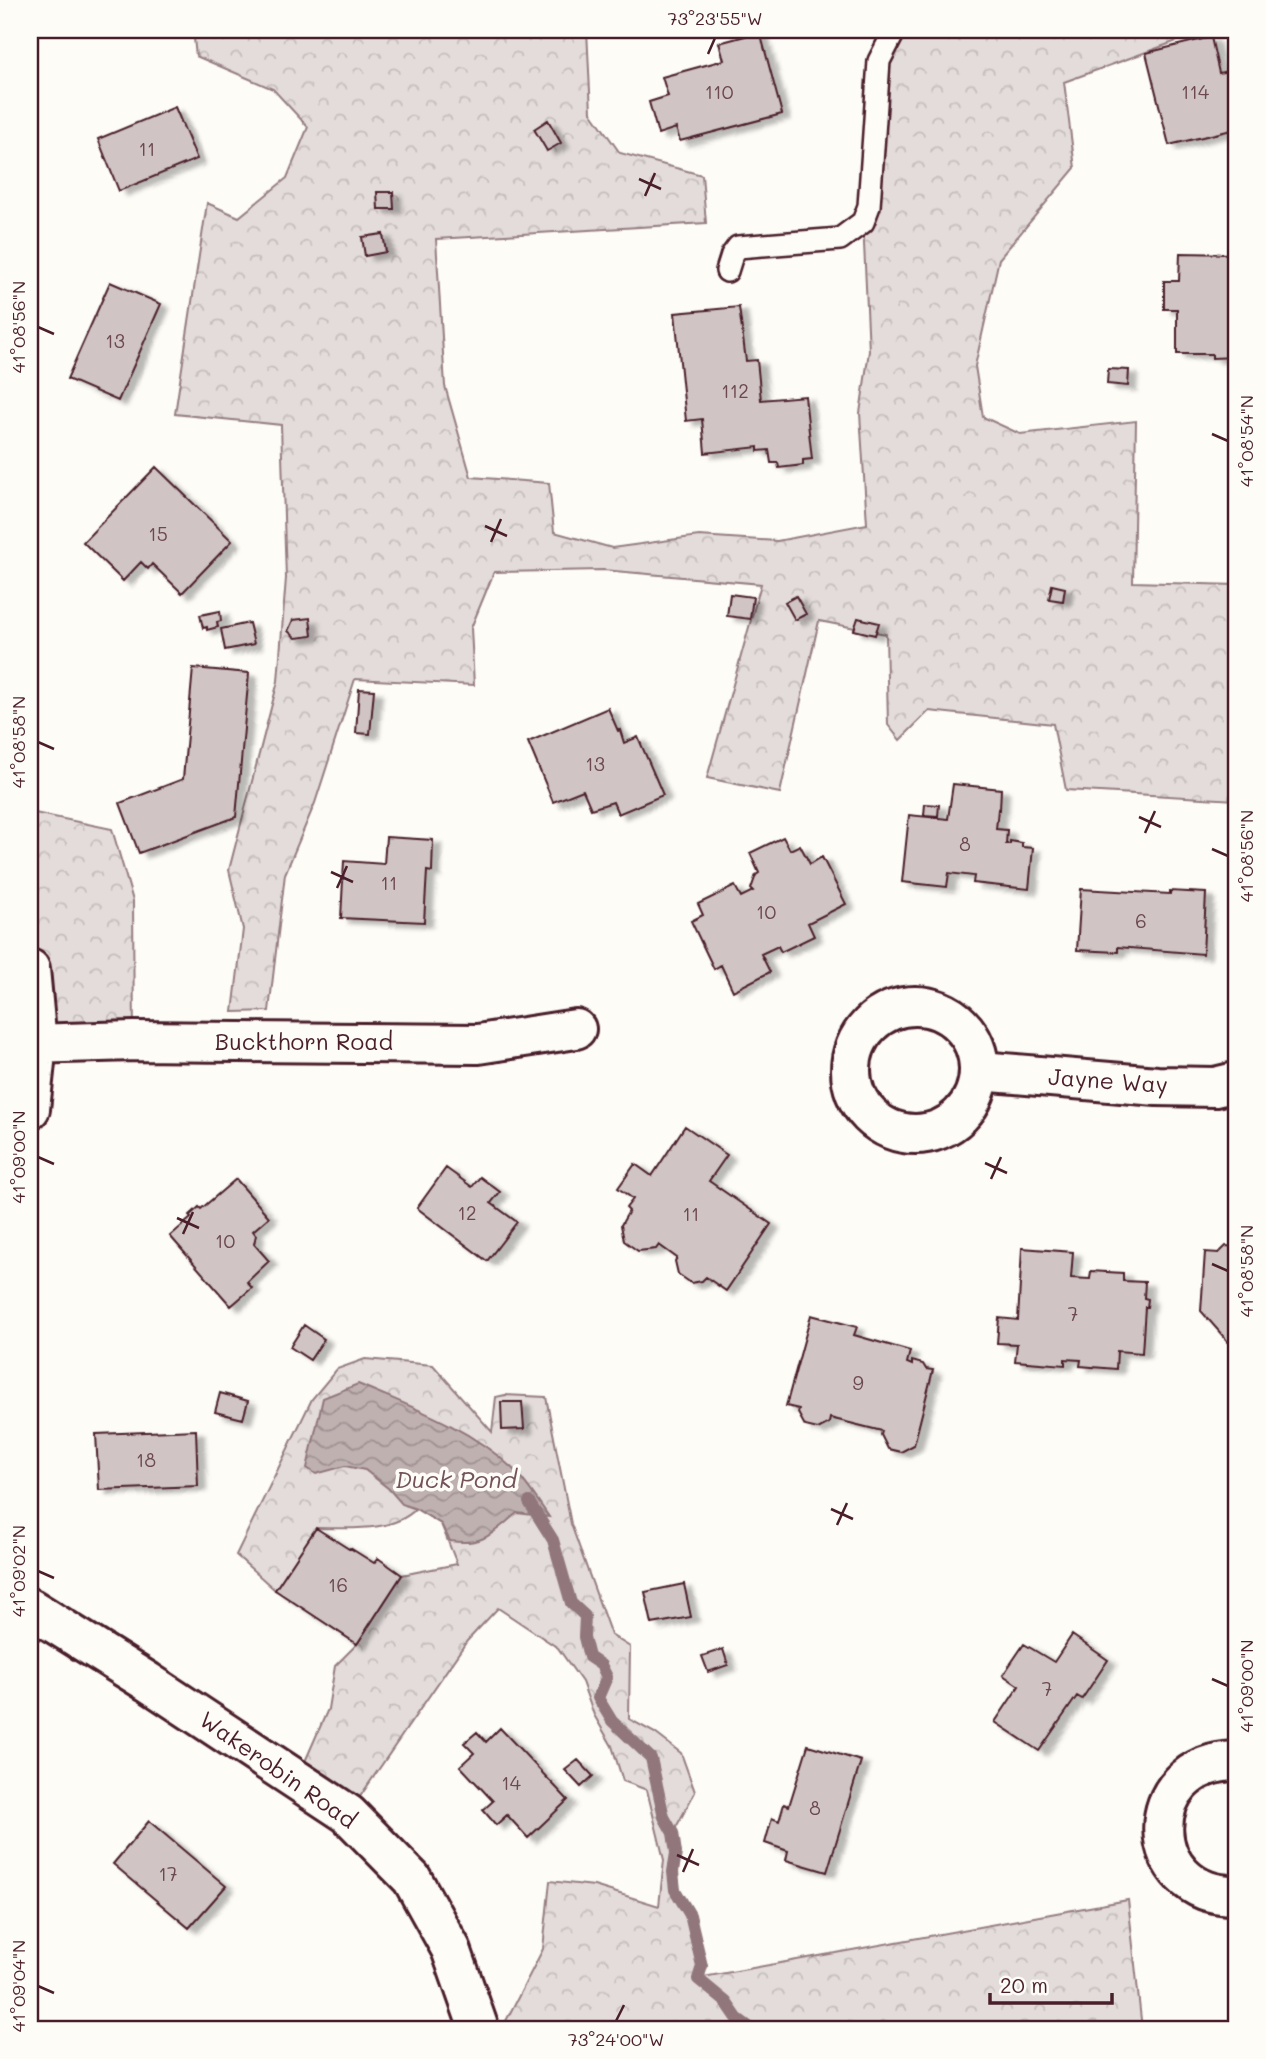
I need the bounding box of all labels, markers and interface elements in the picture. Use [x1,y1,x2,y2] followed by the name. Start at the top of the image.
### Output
[667,6,763,30] text: 73°23'55"W
[705,79,734,104] house number: 110
[1181,79,1209,104] house number: 114
[139,136,156,161] house number: 11
[6,281,30,373] text: 41°08'56"N
[105,328,125,353] house number: 13
[721,378,749,403] house number: 112
[1234,395,1258,487] text: 41°08'54"N
[148,521,168,546] house number: 15
[6,696,30,788] text: 41°08'58"N
[585,751,605,776] house number: 13
[1234,810,1258,902] text: 41°08'56"N
[959,831,971,856] house number: 8
[381,870,398,895] house number: 11
[756,899,776,924] house number: 10
[1135,908,1147,933] house number: 6
[215,1026,393,1056] street label: Buckthorn Road
[1047,1061,1169,1099] street label: Jayne Way
[6,1110,30,1204] text: 41°09'00"N
[457,1200,477,1225] house number: 12
[683,1201,700,1226] house number: 11
[1234,1225,1258,1317] text: 41°08'58"N
[215,1228,235,1253] house number: 10
[1068,1301,1078,1326] house number: 7
[852,1370,864,1395] house number: 9
[136,1447,156,1472] house number: 18
[395,1463,519,1494] water label: Duck Pond
[6,1525,30,1617] text: 41°09'02"N
[328,1572,348,1597] house number: 16
[1234,1639,1258,1733] text: 41°09'00"N
[1042,1676,1052,1701] house number: 7
[194,1704,363,1835] street label: Wakerobin Road
[501,1770,521,1795] house number: 14
[809,1795,821,1820] house number: 8
[158,1861,178,1886] house number: 17
[6,1940,30,2032] text: 41°09'04"N
[990,1961,1112,2005] scale bar
[1000,1971,1048,1998] text: 20 m
[568,2027,664,2051] text: 73°24'00"W

